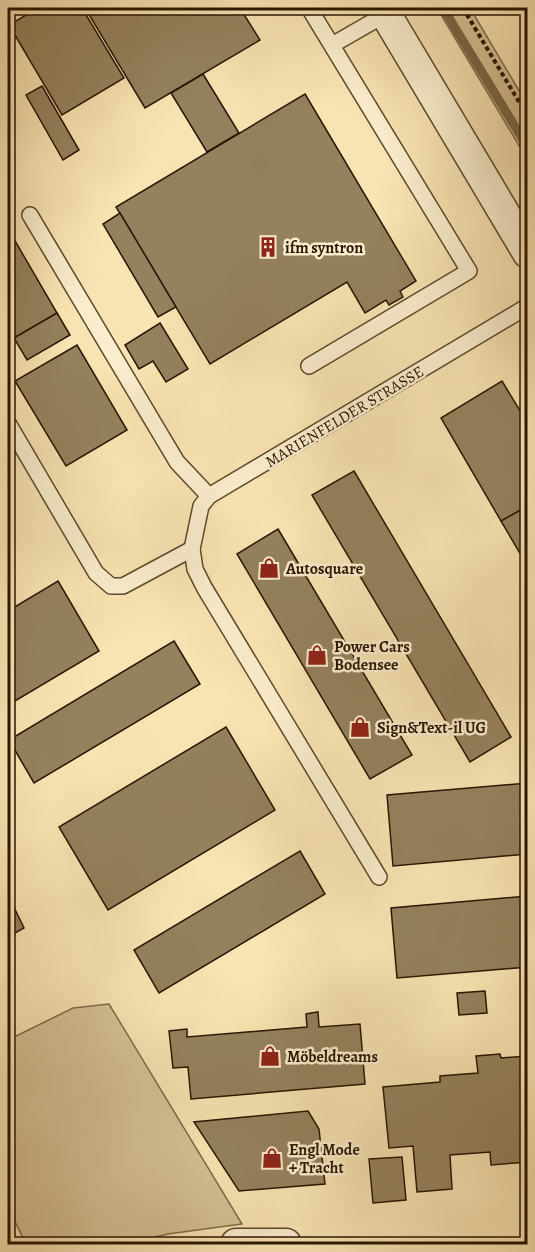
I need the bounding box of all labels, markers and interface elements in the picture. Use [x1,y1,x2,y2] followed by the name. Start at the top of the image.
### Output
[256,235,280,259] building icon: ifm syntron
[285,237,363,259] place label: ifm syntron
[261,361,428,473] street label: MARIENFELDER STRASSE
[257,556,281,580] shop icon: Autosquare
[285,558,363,580] place label: Autosquare
[334,636,410,676] place label: Power Cars Bodensee
[305,643,329,667] shop icon: Power Cars Bodensee
[348,715,372,739] shop icon: Sign&Text-il UG
[377,717,486,739] place label: Sign&Text-il UG
[258,1044,282,1068] shop icon: Möbeldreams
[287,1046,378,1068] place label: Möbeldreams
[289,1139,360,1179] place label: Engl Mode + Tracht
[260,1146,284,1170] shop icon: Engl Mode + Tracht

